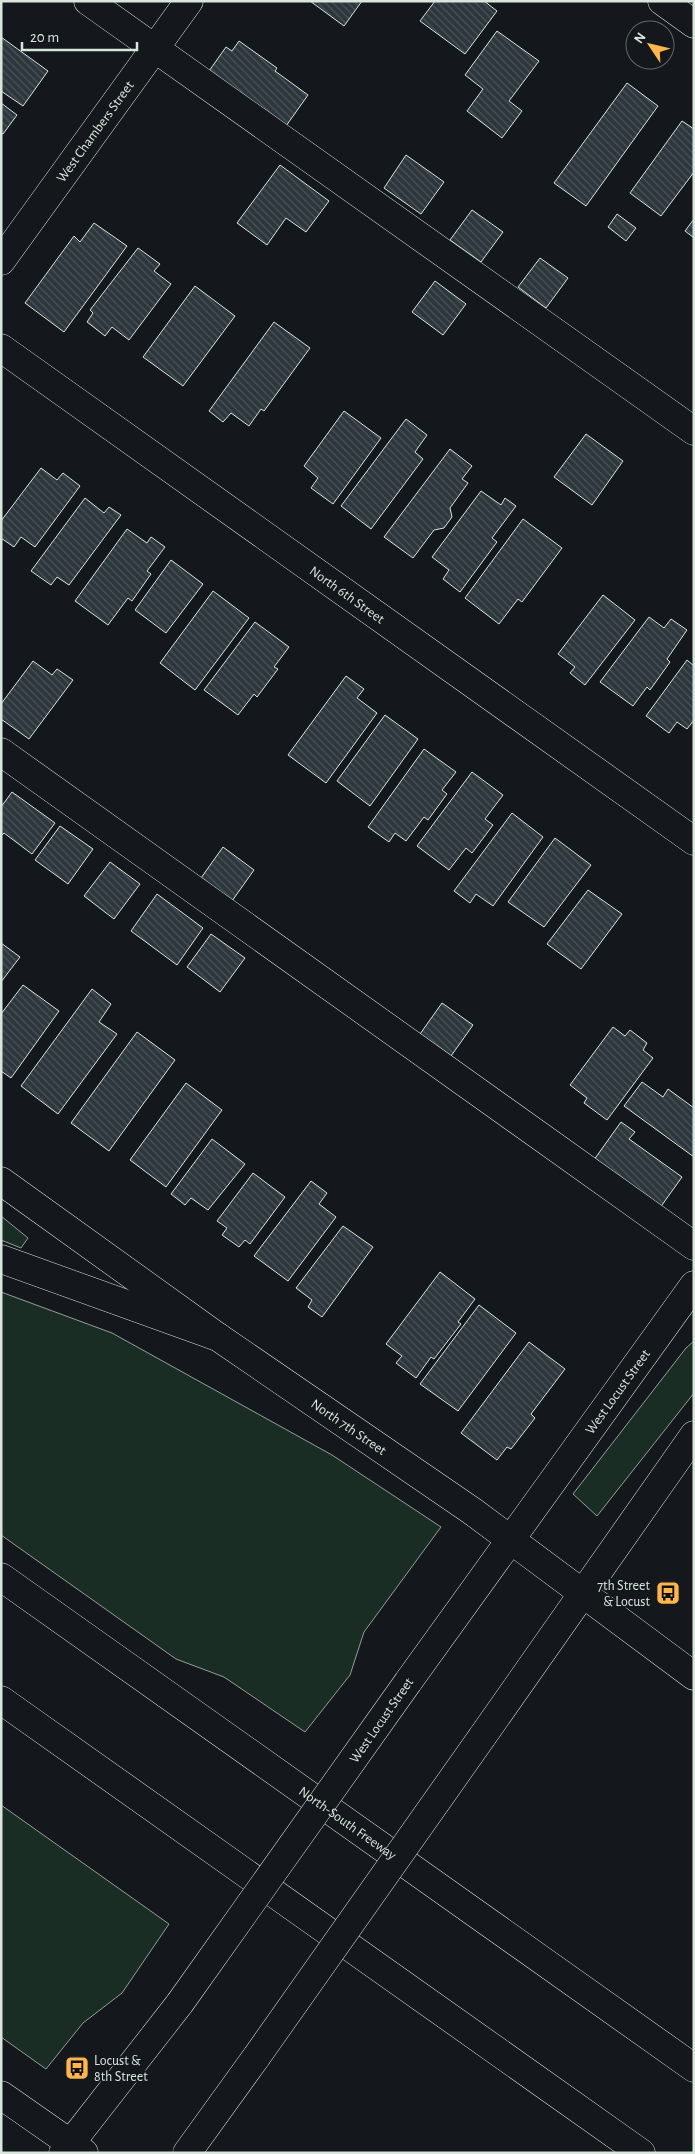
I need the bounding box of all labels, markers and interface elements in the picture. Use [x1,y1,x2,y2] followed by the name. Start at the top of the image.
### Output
[22,20,138,52] scale bar
[625,20,675,70] north arrow
[30,30,59,45] text: 20 m
[632,30,649,46] text: N
[54,78,137,185] street label: West Chambers Street
[307,564,387,627] street label: North 6th Street
[583,1347,653,1437] street label: West Locust Street
[308,1397,389,1458] street label: North 7th Street
[597,1579,651,1609] place label: 7th Street & Locust
[655,1580,681,1606] bus stop icon: 7th Street & Locust
[347,1675,417,1766] street label: West Locust Street
[296,1784,398,1863] street label: North-South Freeway
[94,2054,148,2084] place label: Locust & 8th Street
[64,2055,90,2081] bus stop icon: Locust & 8th Street

